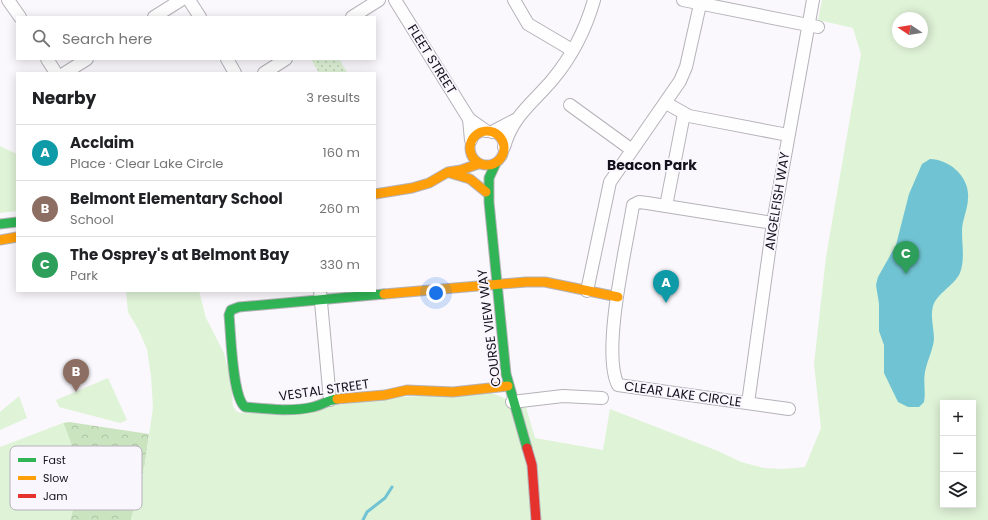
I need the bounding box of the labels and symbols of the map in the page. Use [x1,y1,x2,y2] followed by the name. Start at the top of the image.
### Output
[892,12,928,48] north arrow
[403,20,461,98] street label: FLEET STREET
[760,150,794,251] street label: ANGELFISH WAY
[607,155,697,175] district label: Beacon Park
[893,241,919,274] pin: C
[472,268,506,388] street label: COURSE VIEW WAY
[653,270,679,303] pin: A
[426,283,446,303] your location
[63,359,89,392] pin: B
[278,374,370,406] street label: VESTAL STREET
[623,376,743,412] street label: CLEAR LAKE CIRCLE
[10,446,142,510] legend
[43,452,66,468] text: Fast
[43,470,68,486] text: Slow
[43,488,68,504] text: Jam

